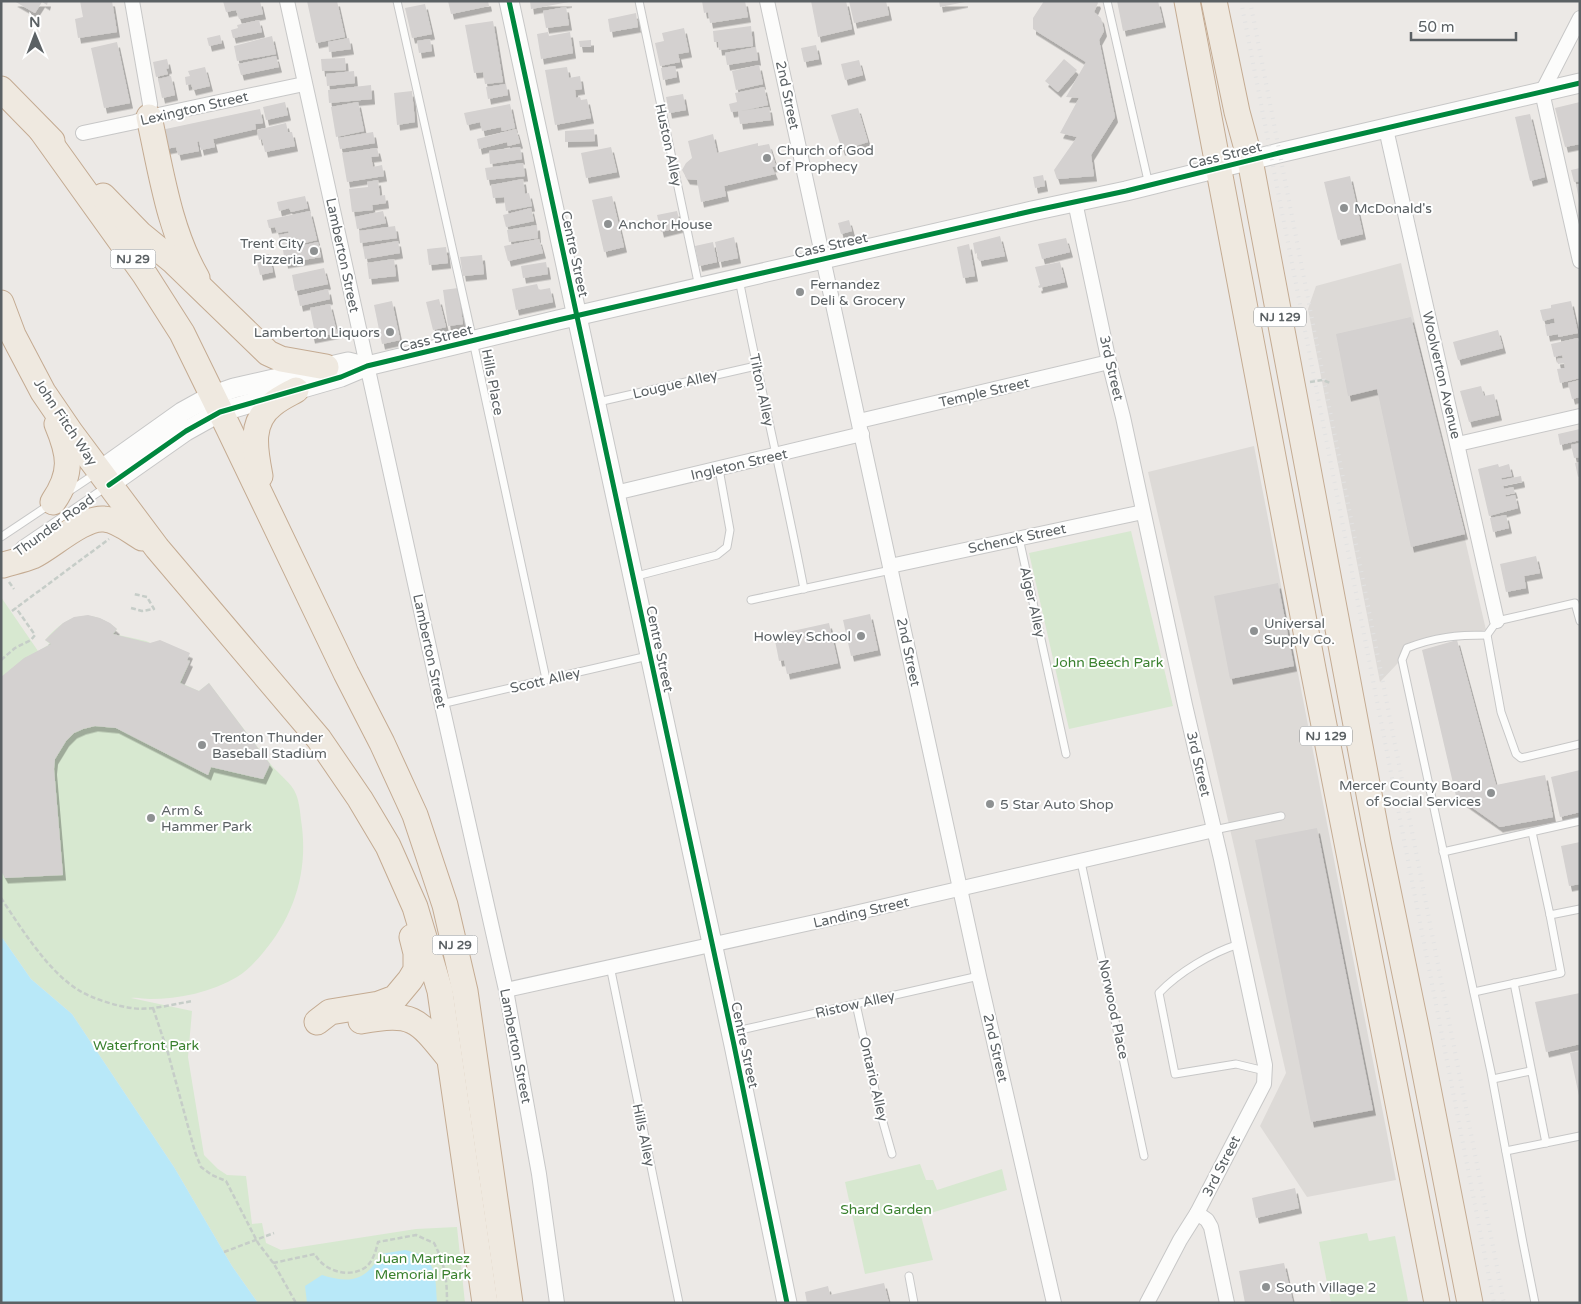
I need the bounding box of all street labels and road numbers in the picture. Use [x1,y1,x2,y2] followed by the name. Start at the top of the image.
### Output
[772,59,803,132] street label: 2nd Street
[138,88,250,129] street label: Lexington Street
[651,102,686,189] street label: Huston Alley
[1187,138,1264,173] street label: Cass Street
[322,196,363,315] street label: Lamberton Street
[557,209,592,299] street label: Centre Street
[793,229,870,262] street label: Cass Street
[110,250,156,268] road number: NJ 29
[1254,308,1306,326] road number: NJ 129
[1419,310,1465,441] street label: Woolverton Avenue
[398,321,475,356] street label: Cass Street
[1096,334,1127,403] street label: 3rd Street
[478,347,507,417] street label: Hills Place
[746,352,778,429] street label: Tilton Alley
[631,366,720,403] street label: Lougue Alley
[937,374,1032,411] street label: Temple Street
[30,376,101,469] street label: John Fitch Way
[689,445,790,484] street label: Ingleton Street
[11,491,98,560] street label: Thunder Road
[967,520,1068,557] street label: Schenck Street
[1016,565,1049,640] street label: Alger Alley
[409,592,450,711] street label: Lamberton Street
[642,604,677,694] street label: Centre Street
[893,616,924,689] street label: 2nd Street
[508,664,582,697] street label: Scott Alley
[1300,726,1352,746] road number: NJ 129
[1183,730,1214,799] street label: 3rd Street
[812,893,911,932] street label: Landing Street
[432,936,478,954] road number: NJ 29
[1095,958,1132,1061] street label: Norwood Place
[496,987,535,1106] street label: Lamberton Street
[814,987,897,1022] street label: Ristow Alley
[727,1000,762,1090] street label: Centre Street
[979,1012,1012,1085] street label: 2nd Street
[855,1035,892,1124] street label: Ontario Alley
[629,1102,659,1169] street label: Hills Alley
[1199,1132,1244,1200] street label: 3rd Street

